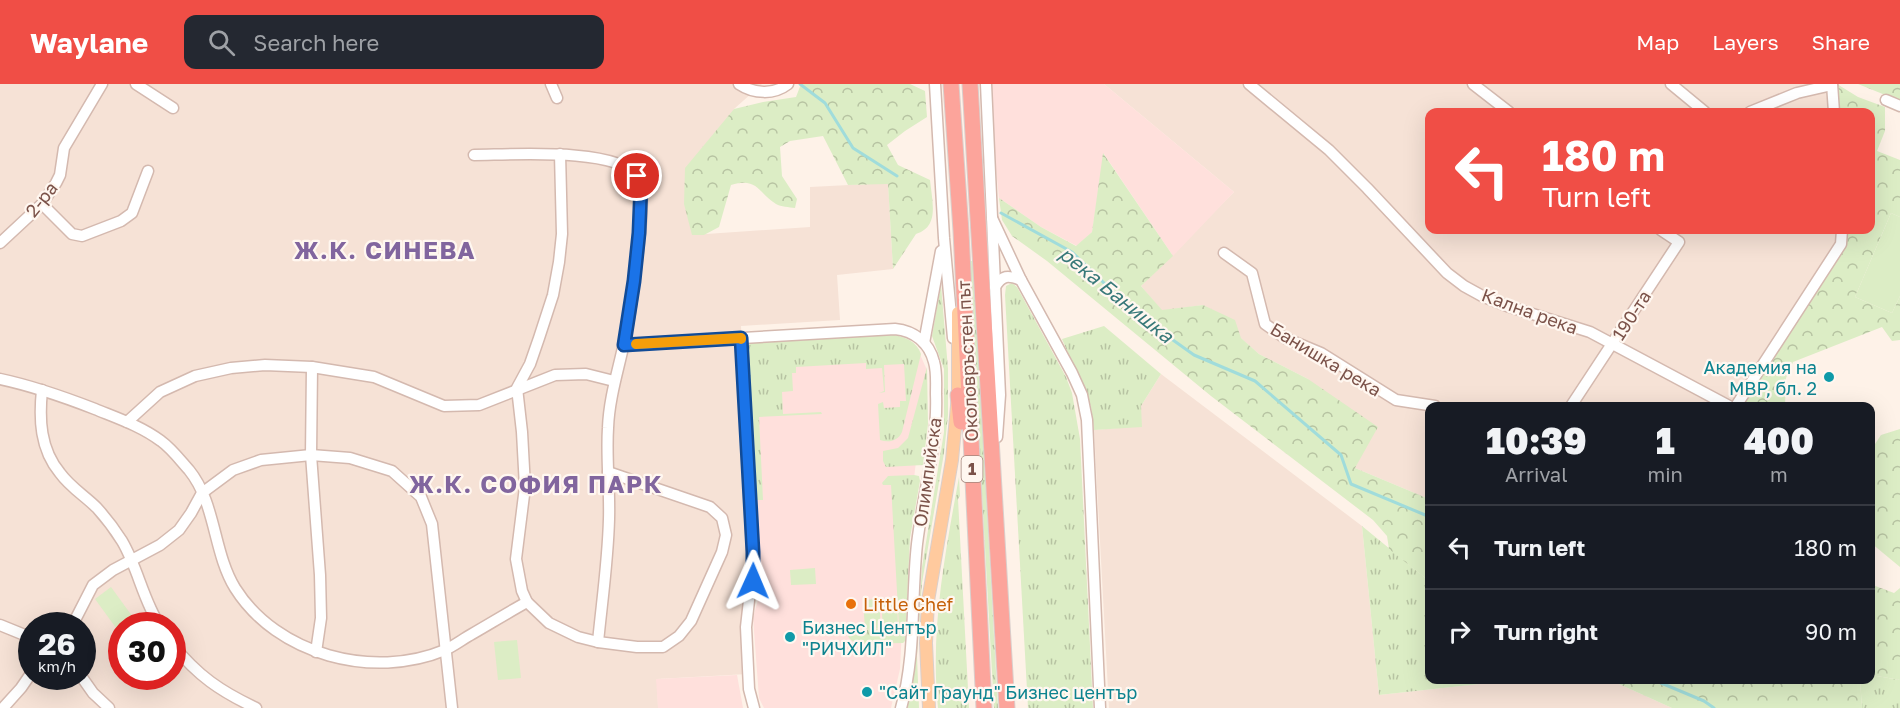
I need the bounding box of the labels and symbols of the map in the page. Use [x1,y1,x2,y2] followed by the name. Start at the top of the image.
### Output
[611,150,662,201] pin
[20,177,62,221] street label: 2-ра
[294,235,476,264] district label: Ж.К. СИНЕВА
[1055,241,1179,348] water label: река Банишка
[952,280,982,442] street label: Околовръстен път
[1479,283,1581,339] street label: Кална река
[1607,286,1655,344] street label: 190-та
[1267,317,1385,401] street label: Банишка река
[1703,356,1817,399] place label: Академия на МВР, бл. 2
[1822,370,1836,384] marker: Академия на МВР, бл. 2
[908,416,946,528] street label: Олимпийска
[962,456,982,482] road number: 1
[409,469,663,498] district label: Ж.К. СОФИЯ ПАРК
[721,549,785,613] position arrow
[863,593,953,615] place label: Little Chef
[844,597,858,611] marker: Little Chef
[108,612,186,690] speed limit sign: 30
[802,616,936,659] place label: Бизнес Център "РИЧХИЛ"
[783,630,797,644] marker: Бизнес Център "РИЧХИЛ"
[879,681,1137,703] place label: "Сайт Граунд" Бизнес център
[860,685,874,699] marker: "Сайт Граунд" Бизнес център

